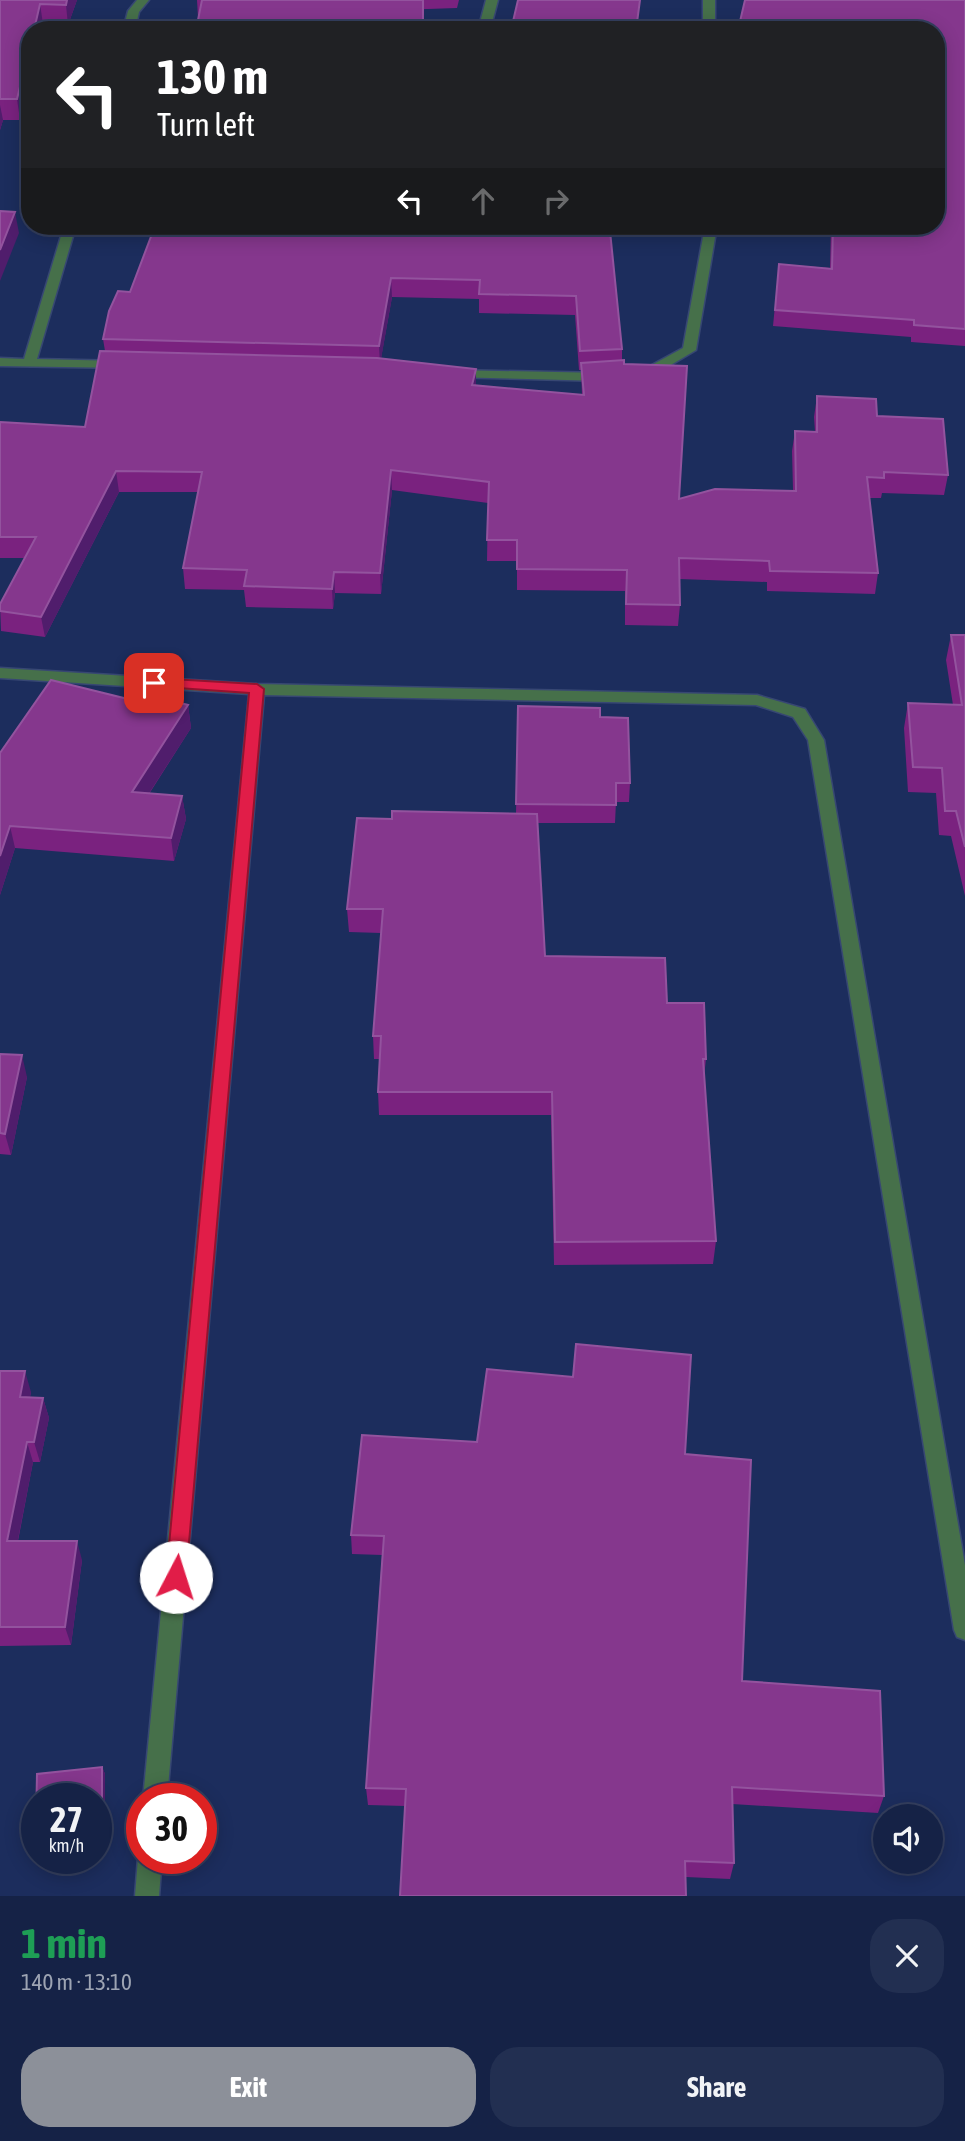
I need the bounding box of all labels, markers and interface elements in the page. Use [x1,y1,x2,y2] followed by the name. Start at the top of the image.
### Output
[157,48,268,104] text: 130 m
[42,49,133,140] icon: left
[157,106,255,143] text: Turn left
[391,182,429,220] icon: left
[464,182,502,220] icon: ahead
[537,182,575,220] icon: right
[124,653,184,713] pin
[135,664,173,702] icon: arrive
[139,1540,213,1614] position arrow
[126,1783,217,1874] speed limit sign: 30
[50,1799,83,1839] text: 27
[873,1804,943,1874] map controls
[873,1804,943,1874] button: sound
[49,1835,84,1856] text: km/h
[21,1919,107,1967] text: 1 min
[870,1919,944,1993] button: close
[21,1969,132,1995] text: 140 m · 13:10
[21,2047,476,2127] button: Exit
[490,2047,944,2127] button: Share

